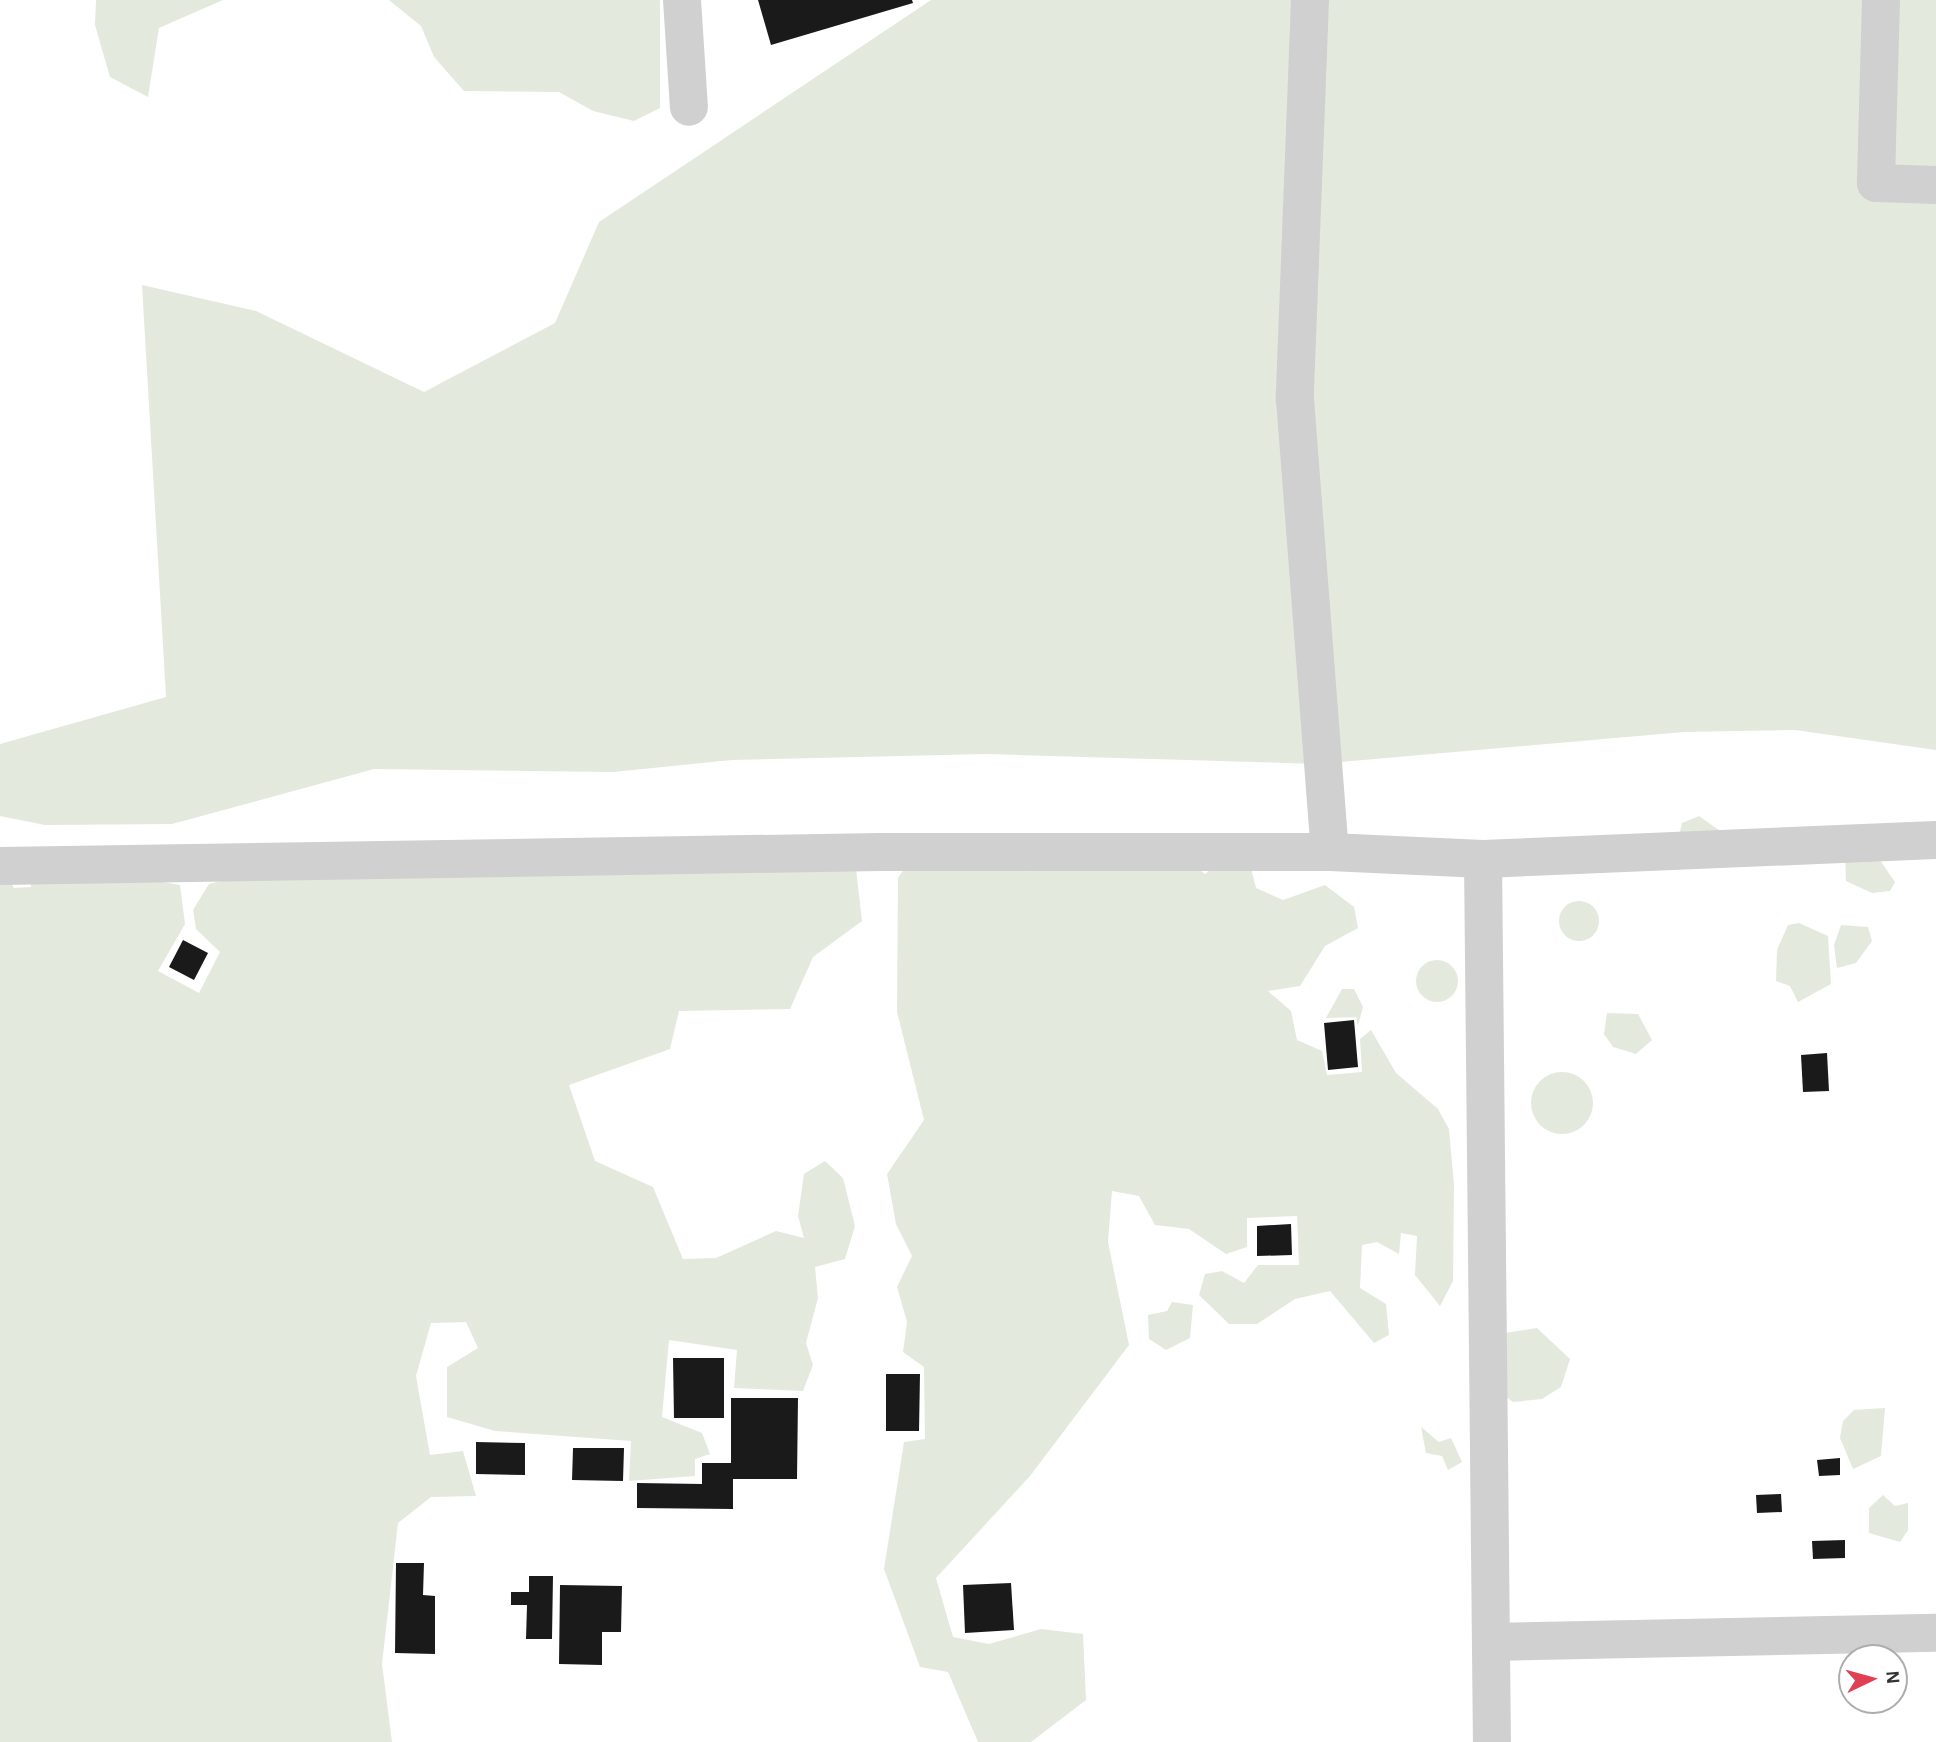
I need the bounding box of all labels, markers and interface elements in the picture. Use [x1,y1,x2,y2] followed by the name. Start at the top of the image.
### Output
[1838,1644,1908,1714] north arrow
[1882,1670,1902,1685] text: N

